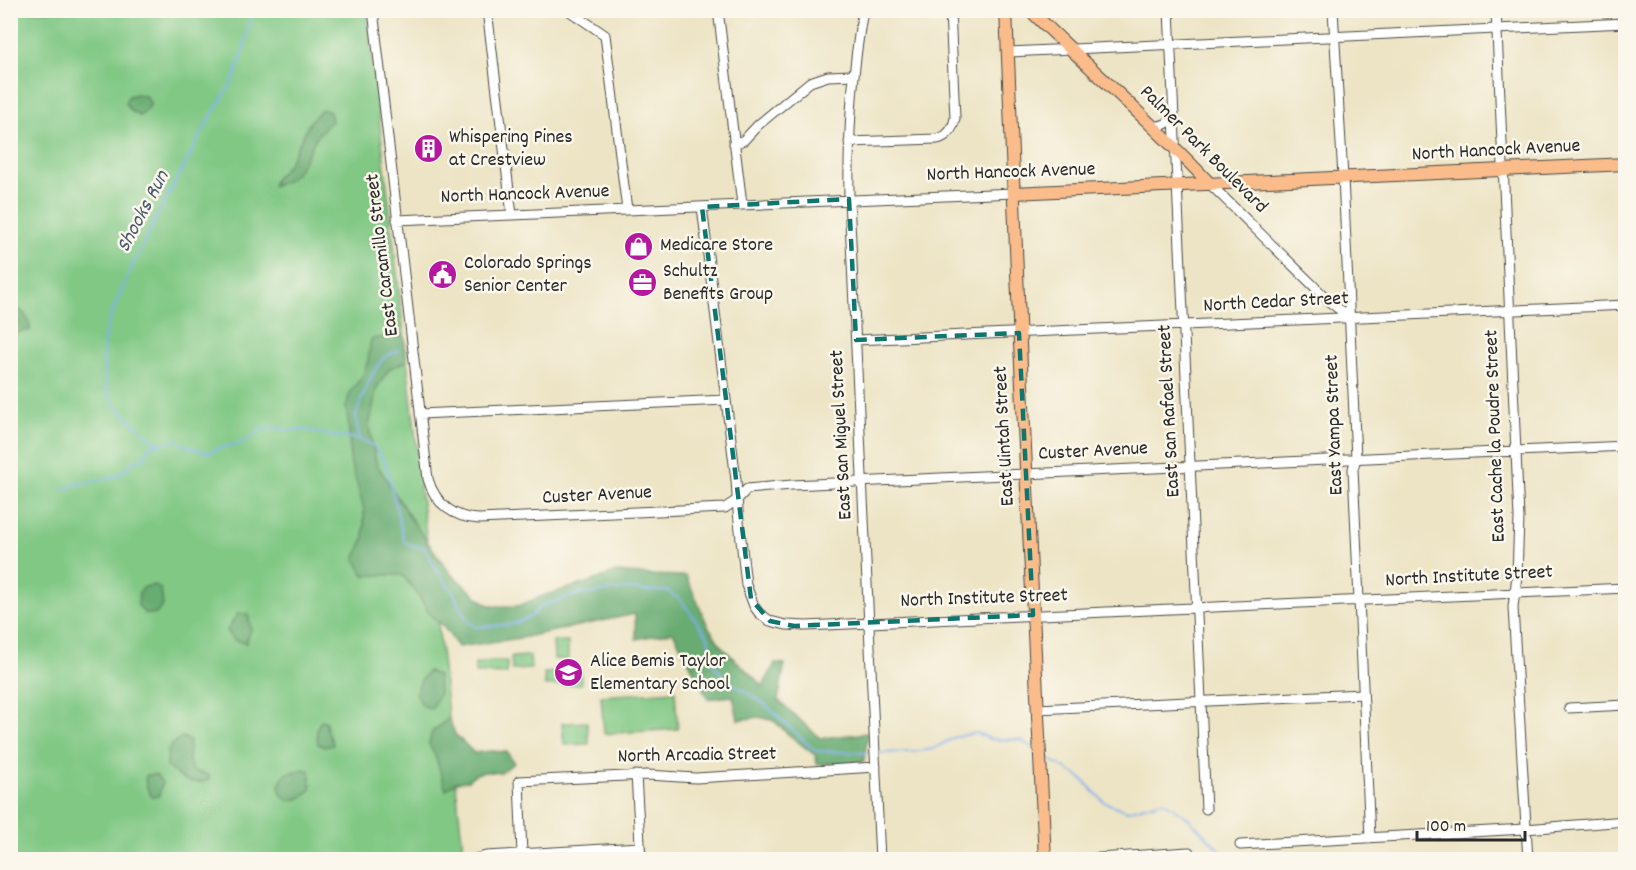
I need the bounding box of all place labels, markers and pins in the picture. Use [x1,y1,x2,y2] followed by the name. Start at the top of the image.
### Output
[449,124,573,175] place label: Whispering Pines at Crestview
[412,133,444,165] building icon: Whispering Pines at Crestview
[623,230,655,262] shop icon: Medicare Store
[660,232,773,260] place label: Medicare Store
[464,250,592,301] place label: Colorado Springs Senior Center
[663,258,773,309] place label: Schultz Benefits Group
[427,259,459,291] public building icon: Colorado Springs Senior Center
[626,267,658,299] office icon: Schultz Benefits Group
[590,648,730,699] place label: Alice Bemis Taylor Elementary School
[553,657,585,689] school or university icon: Alice Bemis Taylor Elementary School

